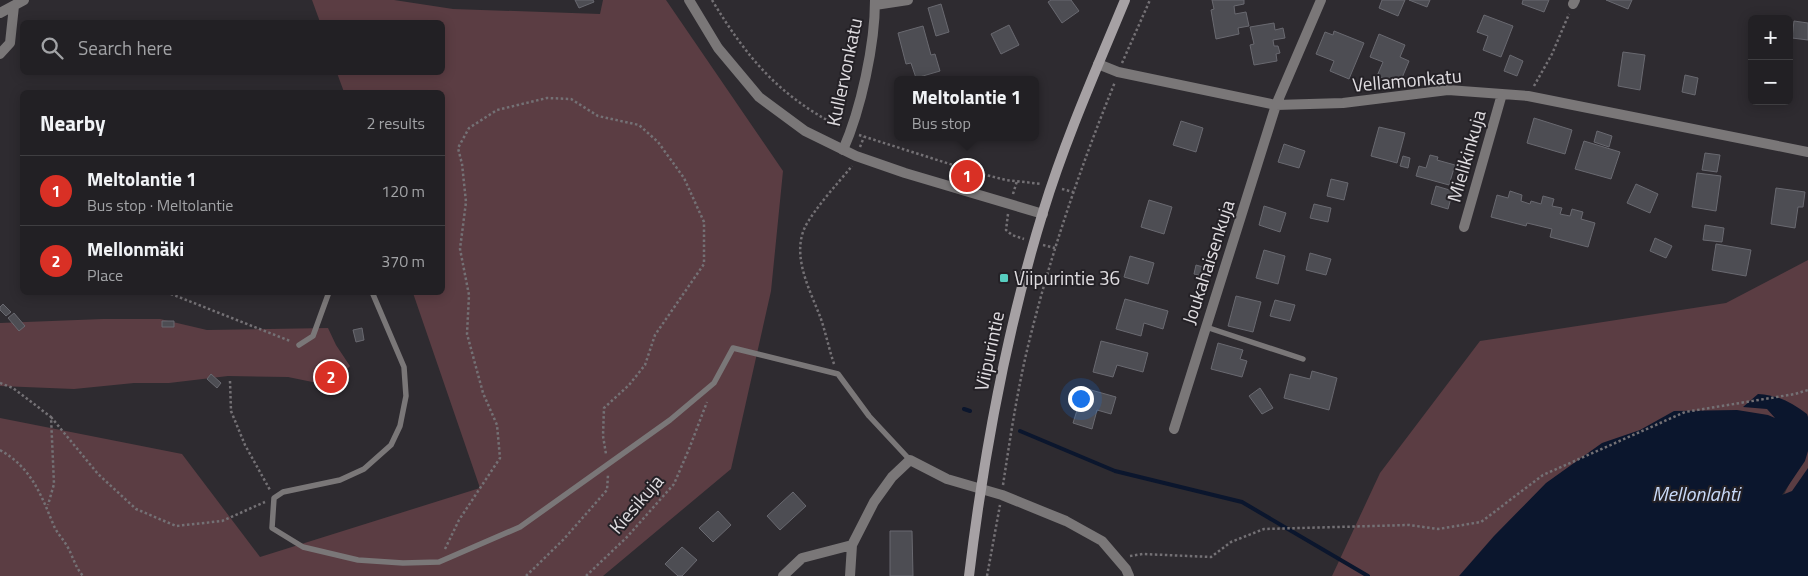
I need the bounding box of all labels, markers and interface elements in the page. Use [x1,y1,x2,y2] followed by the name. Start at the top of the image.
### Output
[818,15,869,129] street label: Kullervonkatu
[1748,15,1793,105] map controls
[1748,15,1793,60] button: +
[20,20,445,75] search box
[78,33,172,62] text: Search here
[38,34,66,62] icon: search
[1351,60,1463,99] street label: Vellamonkatu
[1748,60,1793,105] button: −
[894,76,1039,141] popup
[912,82,1021,111] text: Meltolantie 1
[1439,106,1493,205] street label: Mielikinkuja
[40,107,105,139] text: Nearby
[366,111,425,135] text: 2 results
[912,111,971,135] text: Bus stop
[951,157,983,195] pin: 1
[87,164,197,193] text: Meltolantie 1
[52,179,60,203] text: 1
[381,179,425,203] text: 120 m
[87,193,233,217] text: Bus stop · Meltolantie
[1174,195,1241,328] street label: Joukahaisenkuja
[87,234,184,263] text: Mellonmäki
[52,249,60,273] text: 2
[381,249,425,273] text: 370 m
[87,263,123,287] text: Place
[1014,263,1120,292] place label: Viipurintie 36
[998,272,1010,284] marker: Viipurintie 36
[966,308,1011,393] street label: Viipurintie
[315,358,347,396] pin: 2
[1068,386,1094,412] your location
[602,467,670,540] street label: Kiesikuja
[1652,478,1743,509] water label: Mellonlahti

